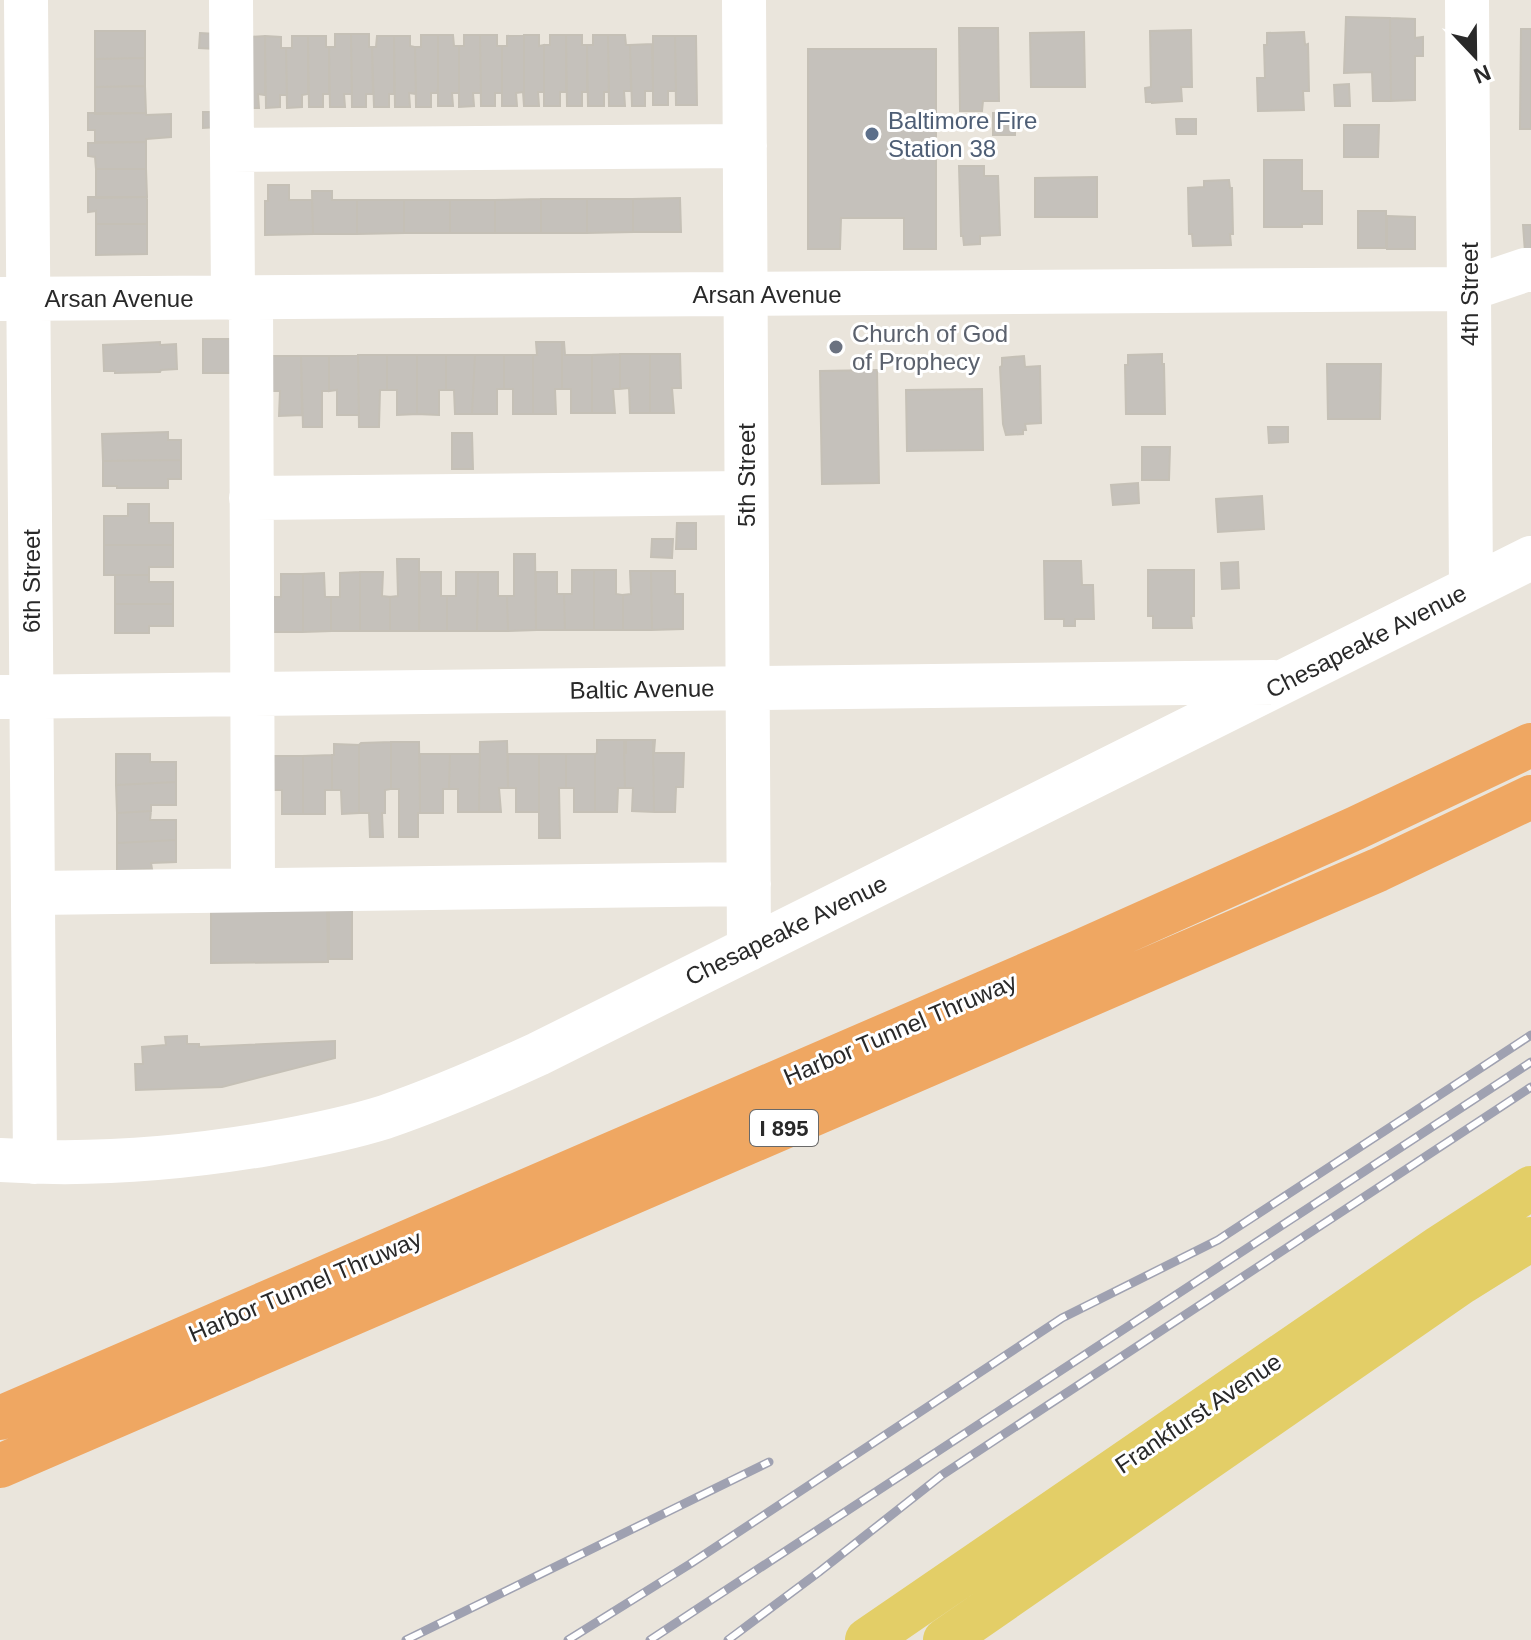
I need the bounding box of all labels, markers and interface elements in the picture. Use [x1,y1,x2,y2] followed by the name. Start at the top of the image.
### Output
[1435,16,1515,96] north arrow
[1470,60,1494,89] text: N
[888,107,1037,162] place label: Baltimore Fire Station 38
[863,125,881,143] marker: Baltimore Fire Station 38
[1456,242,1483,346] street label: 4th Street
[692,281,842,308] street label: Arsan Avenue
[44,285,194,312] street label: Arsan Avenue
[852,320,1008,375] place label: Church of God of Prophecy
[827,338,845,356] marker: Church of God of Prophecy
[733,423,760,527] street label: 5th Street
[18,529,45,633] street label: 6th Street
[1261,579,1471,703] street label: Chesapeake Avenue
[569,674,715,704] street label: Baltic Avenue
[681,869,891,991] street label: Chesapeake Avenue
[779,968,1021,1090] street label: Harbor Tunnel Thruway
[750,1110,818,1146] road number: I 895
[184,1225,426,1347] street label: Harbor Tunnel Thruway
[1110,1347,1286,1479] street label: Frankfurst Avenue

